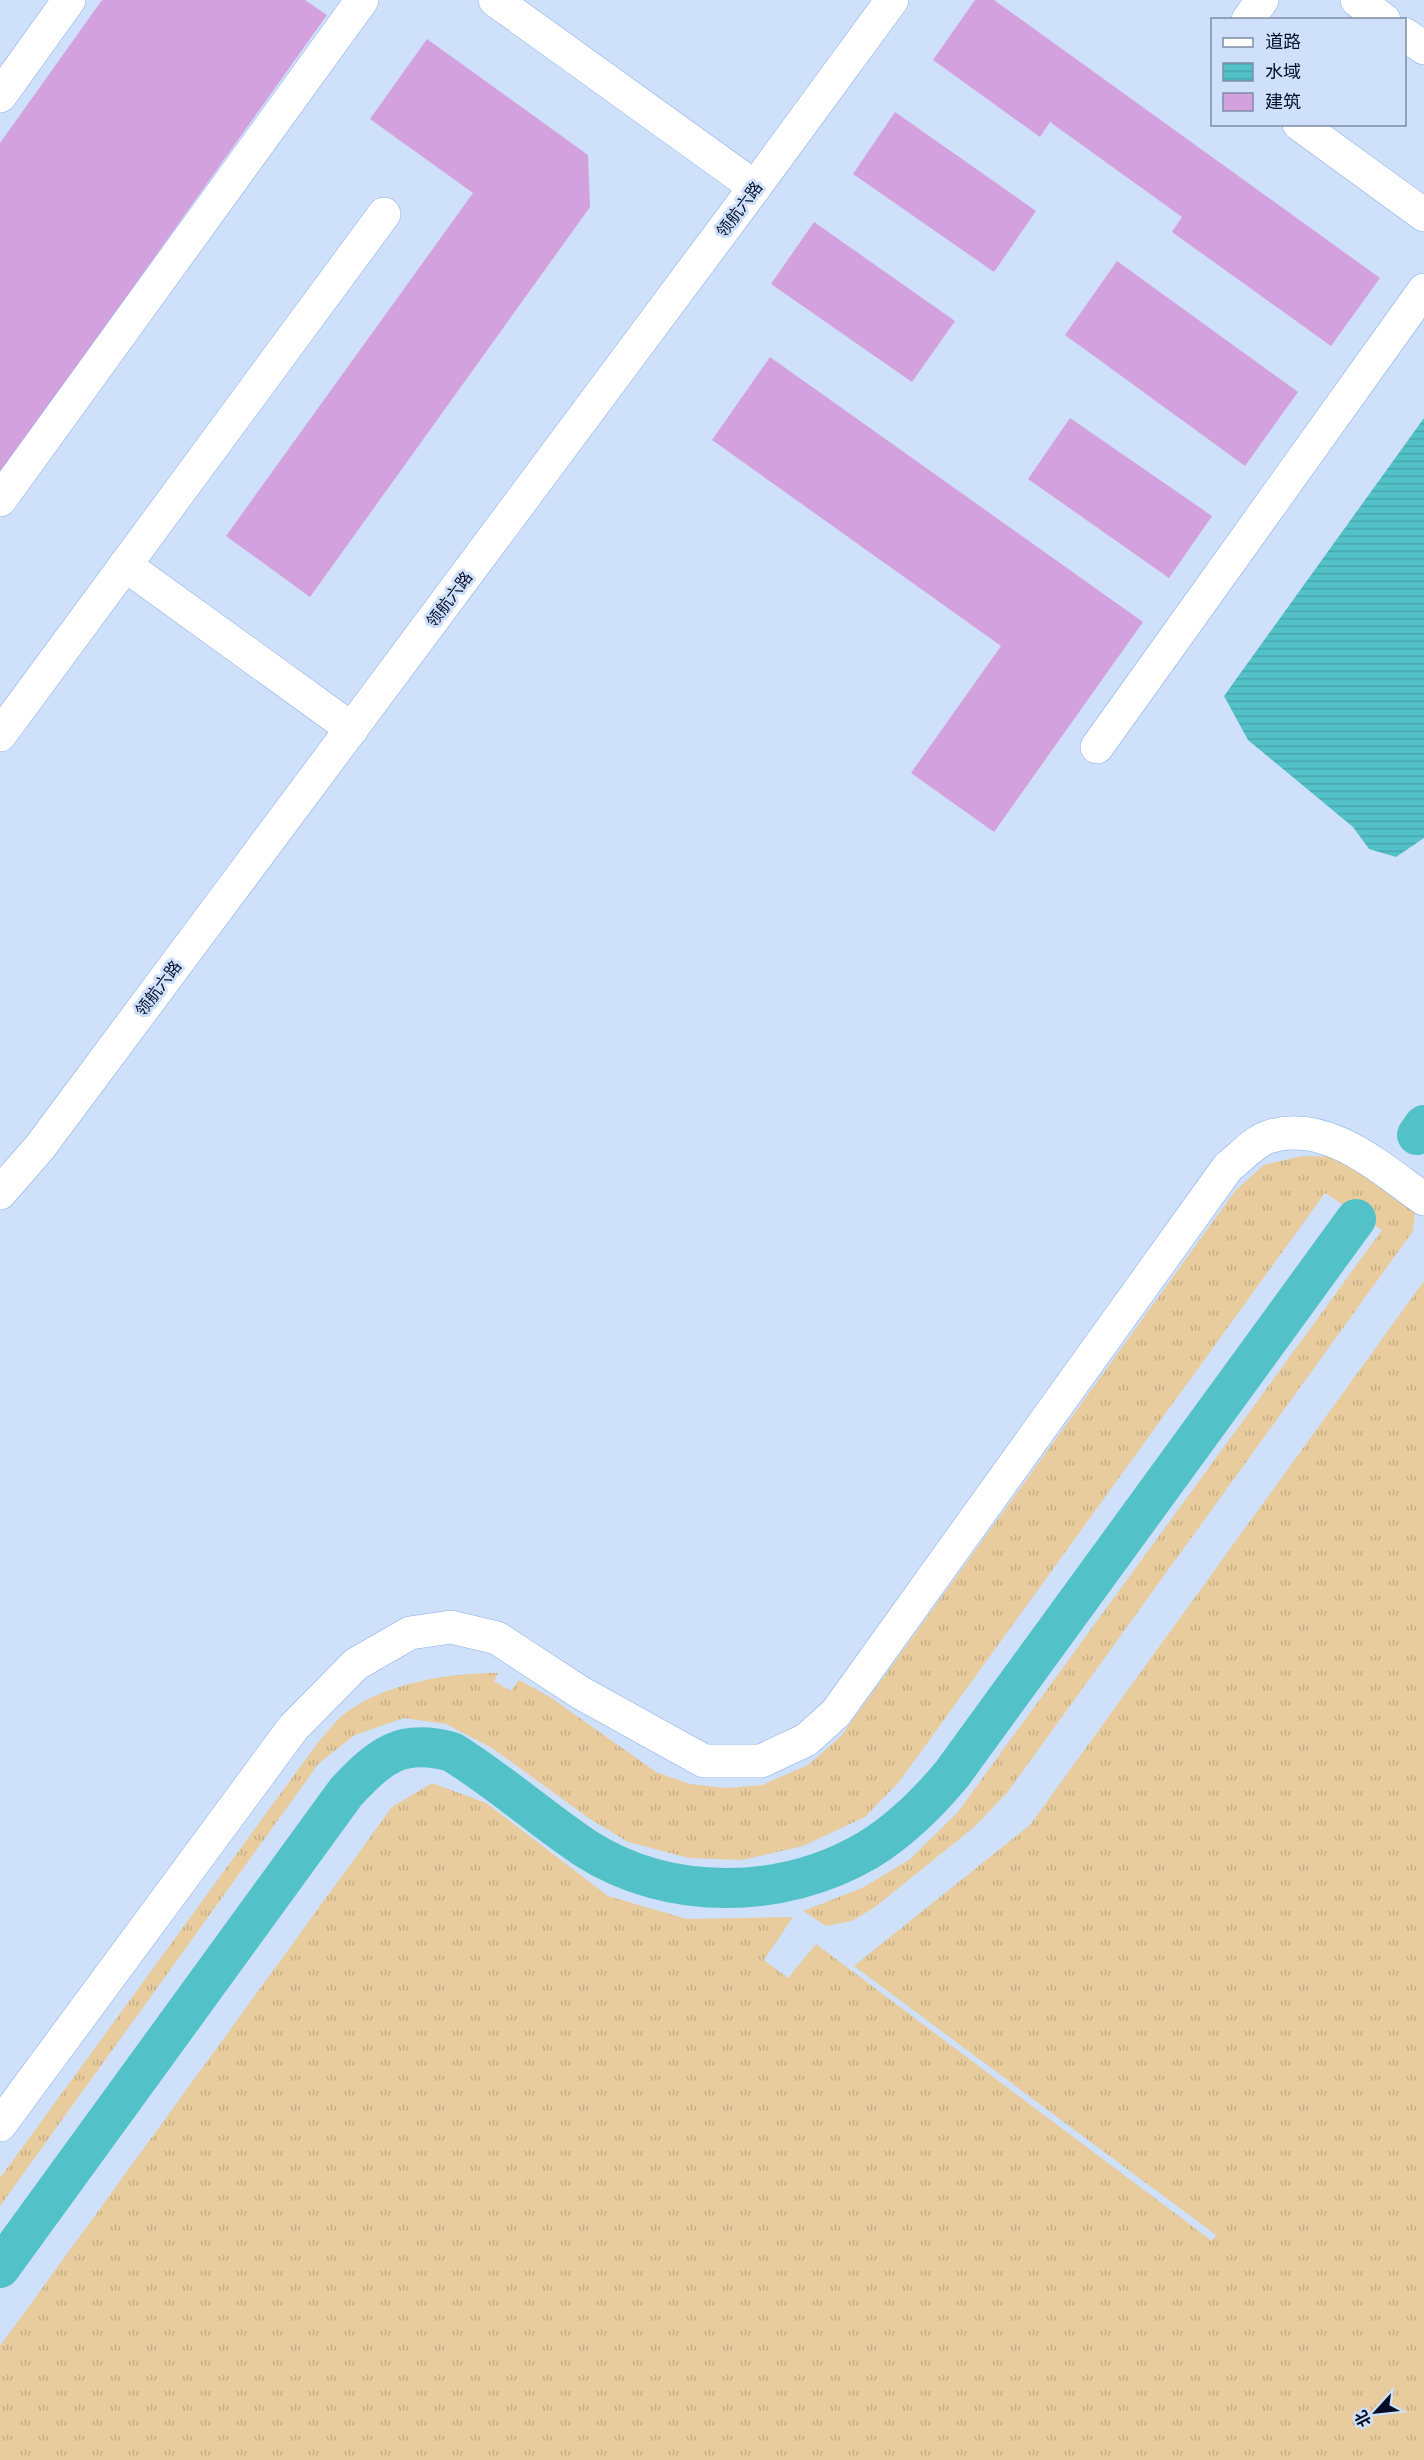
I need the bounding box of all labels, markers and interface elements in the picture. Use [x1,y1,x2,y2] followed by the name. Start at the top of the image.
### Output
[1211,18,1406,126] legend
[1265,30,1301,52] text: 道路
[1265,60,1301,82] text: 水域
[1265,90,1301,112] text: 建筑
[712,177,765,240] street label: 领航六路
[422,567,475,630] street label: 领航六路
[131,956,184,1019] street label: 领航六路
[1346,2382,1406,2442] north arrow
[1350,2408,1374,2430] text: 北

